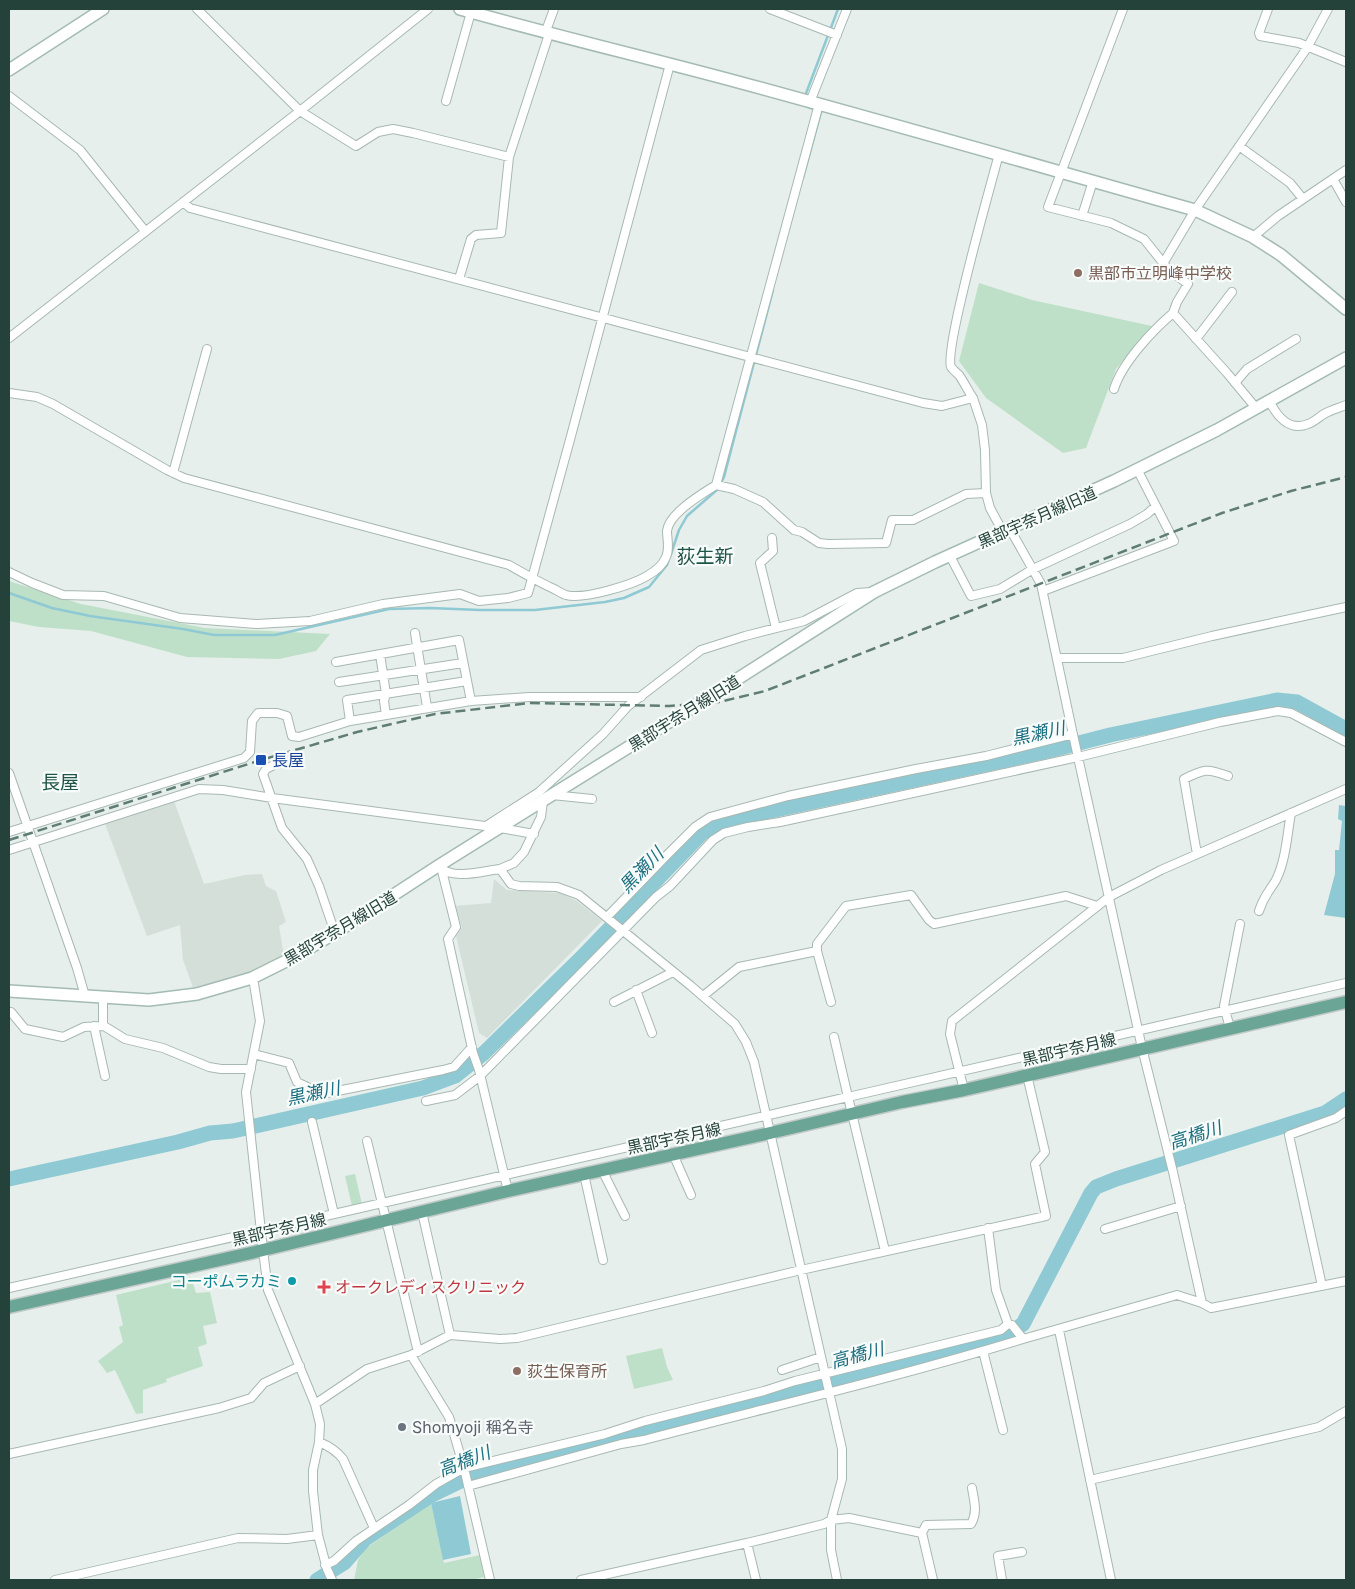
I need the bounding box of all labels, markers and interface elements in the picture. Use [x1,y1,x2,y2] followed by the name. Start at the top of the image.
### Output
[1088,263,1232,283] place label: 黒部市立明峰中学校
[1072,267,1084,279] marker: 黒部市立明峰中学校
[974,482,1100,552] street label: 黒部宇奈月線旧道
[676,545,734,568] district label: 荻生新
[624,671,744,755] street label: 黒部宇奈月線旧道
[1009,717,1069,749] water label: 黒瀬川
[272,750,304,770] place label: 長屋
[254,753,268,767] marker: 長屋
[41,771,79,794] district label: 長屋
[615,842,669,897] water label: 黒瀬川
[280,886,400,970] street label: 黒部宇奈月線旧道
[1020,1028,1118,1070] street label: 黒部宇奈月線
[284,1077,344,1109] water label: 黒瀬川
[1166,1116,1226,1153] water label: 高橋川
[625,1118,723,1158] street label: 黒部宇奈月線
[230,1208,328,1250] street label: 黒部宇奈月線
[171,1271,282,1291] place label: コーポムラカミ
[286,1275,298,1287] marker: コーポムラカミ
[335,1277,526,1297] place label: オークレディスクリニック
[317,1280,331,1294] marker: オークレディスクリニック
[828,1337,888,1372] water label: 高橋川
[527,1361,607,1381] place label: 荻生保育所
[511,1365,523,1377] marker: 荻生保育所
[412,1417,534,1437] place label: Shomyoji 稱名寺
[396,1421,408,1433] marker: Shomyoji 稱名寺
[435,1441,495,1480] water label: 高橋川

